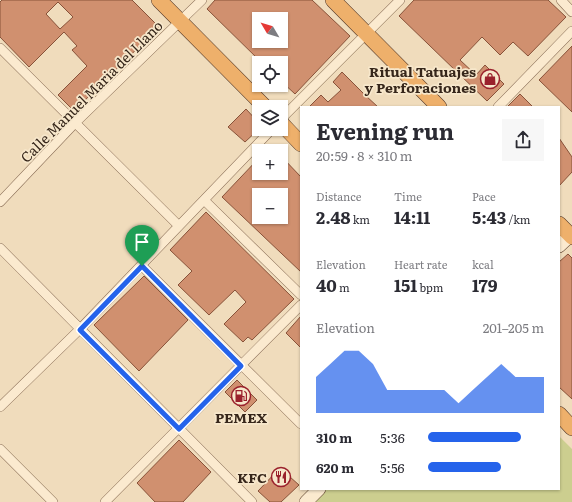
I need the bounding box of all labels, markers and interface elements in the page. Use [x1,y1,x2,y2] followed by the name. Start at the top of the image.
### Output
[252,12,288,48] north arrow
[252,12,288,224] map controls
[15,15,167,167] street label: Calle Manuel Maria del Llano
[252,56,288,92] button: locate
[365,61,476,97] place label: Ritual Tatuajes y Perforaciones
[479,68,501,90] shop icon: Ritual Tatuajes y Perforaciones
[252,100,288,136] button: layers
[316,114,454,147] text: Evening run
[502,119,544,161] button: share
[252,144,288,180] button: +
[316,146,412,165] text: 20:59 · 8 × 310 m
[252,188,288,224] button: −
[316,188,361,204] text: Distance
[394,188,422,204] text: Time
[472,188,496,204] text: Pace
[316,204,350,229] text: 2.48
[394,204,430,229] text: 14:11
[472,204,506,229] text: 5:43
[350,211,370,227] text: km
[506,211,531,227] text: /km
[125,225,159,266] pin
[131,231,153,253] icon: arrive
[316,256,366,272] text: Elevation
[394,256,447,272] text: Heart rate
[472,256,494,272] text: kcal
[316,272,337,297] text: 40
[394,272,417,297] text: 151
[472,272,498,297] text: 179
[337,279,350,295] text: m
[417,279,443,295] text: bpm
[316,318,375,337] text: Elevation
[483,318,544,337] text: 201–205 m
[230,385,252,407] fuel station icon: PEMEX
[215,407,268,427] place label: PEMEX
[316,428,352,447] text: 310 m
[380,428,405,447] text: 5:36
[316,458,354,477] text: 620 m
[380,458,405,477] text: 5:56
[270,466,292,488] restaurant icon: KFC
[237,467,267,487] place label: KFC

